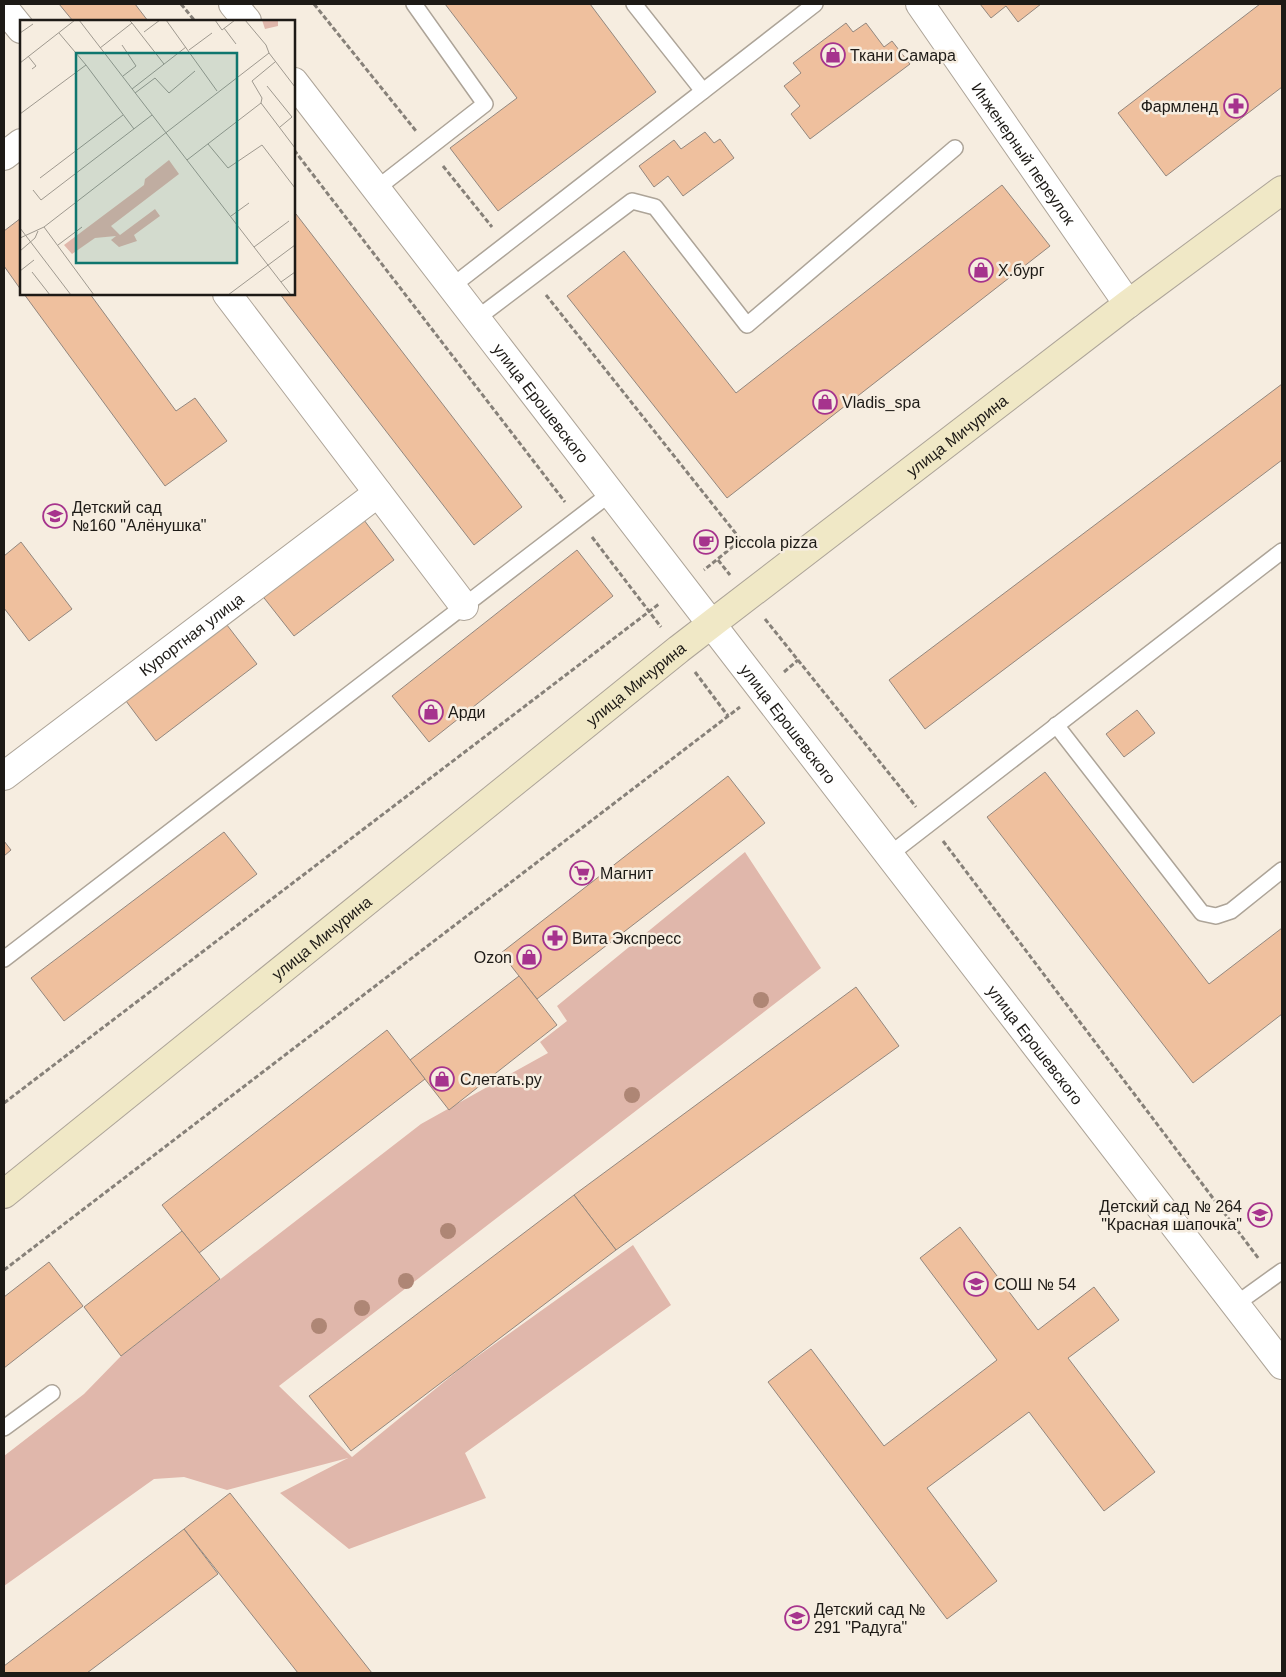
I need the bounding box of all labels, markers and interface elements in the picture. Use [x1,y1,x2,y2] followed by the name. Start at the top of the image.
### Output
[20,20,295,295] inset map
[820,42,846,68] shop icon: Ткани Самара
[850,47,956,64] place label: Ткани Самара
[969,79,1079,229] street label: Инженерный переулок
[1223,93,1249,119] pharmacy icon: Фармленд
[1141,98,1219,115] place label: Фармленд
[968,257,994,283] shop icon: Х.бург
[998,262,1045,279] place label: Х.бург
[490,340,592,466] street label: улица Ерошевского
[812,389,838,415] shop icon: Vladis_spa
[903,391,1011,480] street label: улица Мичурина
[842,394,920,412] place label: Vladis_spa
[72,499,207,534] place label: Детский сад №160 "Алёнушка"
[42,503,68,529] school or university icon: Детский сад №160 "Алёнушка"
[693,529,719,555] cafe icon: Piccola pizza
[724,534,817,551] place label: Piccola pizza
[136,589,247,679] street label: Курортная улица
[583,639,689,729] street label: улица Мичурина
[737,661,839,787] street label: улица Ерошевского
[418,699,444,725] shop icon: Арди
[448,704,485,721] place label: Арди
[569,860,595,886] supermarket icon: Магнит
[600,865,654,882] place label: Магнит
[268,893,375,983] street label: улица Мичурина
[542,925,568,951] pharmacy icon: Вита Экспресс
[572,930,681,947] place label: Вита Экспресс
[516,944,542,970] shop icon: Ozon
[474,949,512,966] place label: Ozon
[984,982,1086,1108] street label: улица Ерошевского
[429,1066,455,1092] shop icon: Слетать.ру
[460,1071,542,1088] place label: Слетать.ру
[1099,1198,1242,1233] place label: Детский сад № 264 "Красная шапочка"
[1247,1202,1273,1228] school or university icon: Детский сад № 264 "Красная шапочка"
[963,1271,989,1297] school or university icon: СОШ № 54
[994,1276,1076,1293] place label: СОШ № 54
[814,1601,926,1636] place label: Детский сад № 291 "Радуга"
[784,1605,810,1631] school or university icon: Детский сад № 291 "Радуга"

